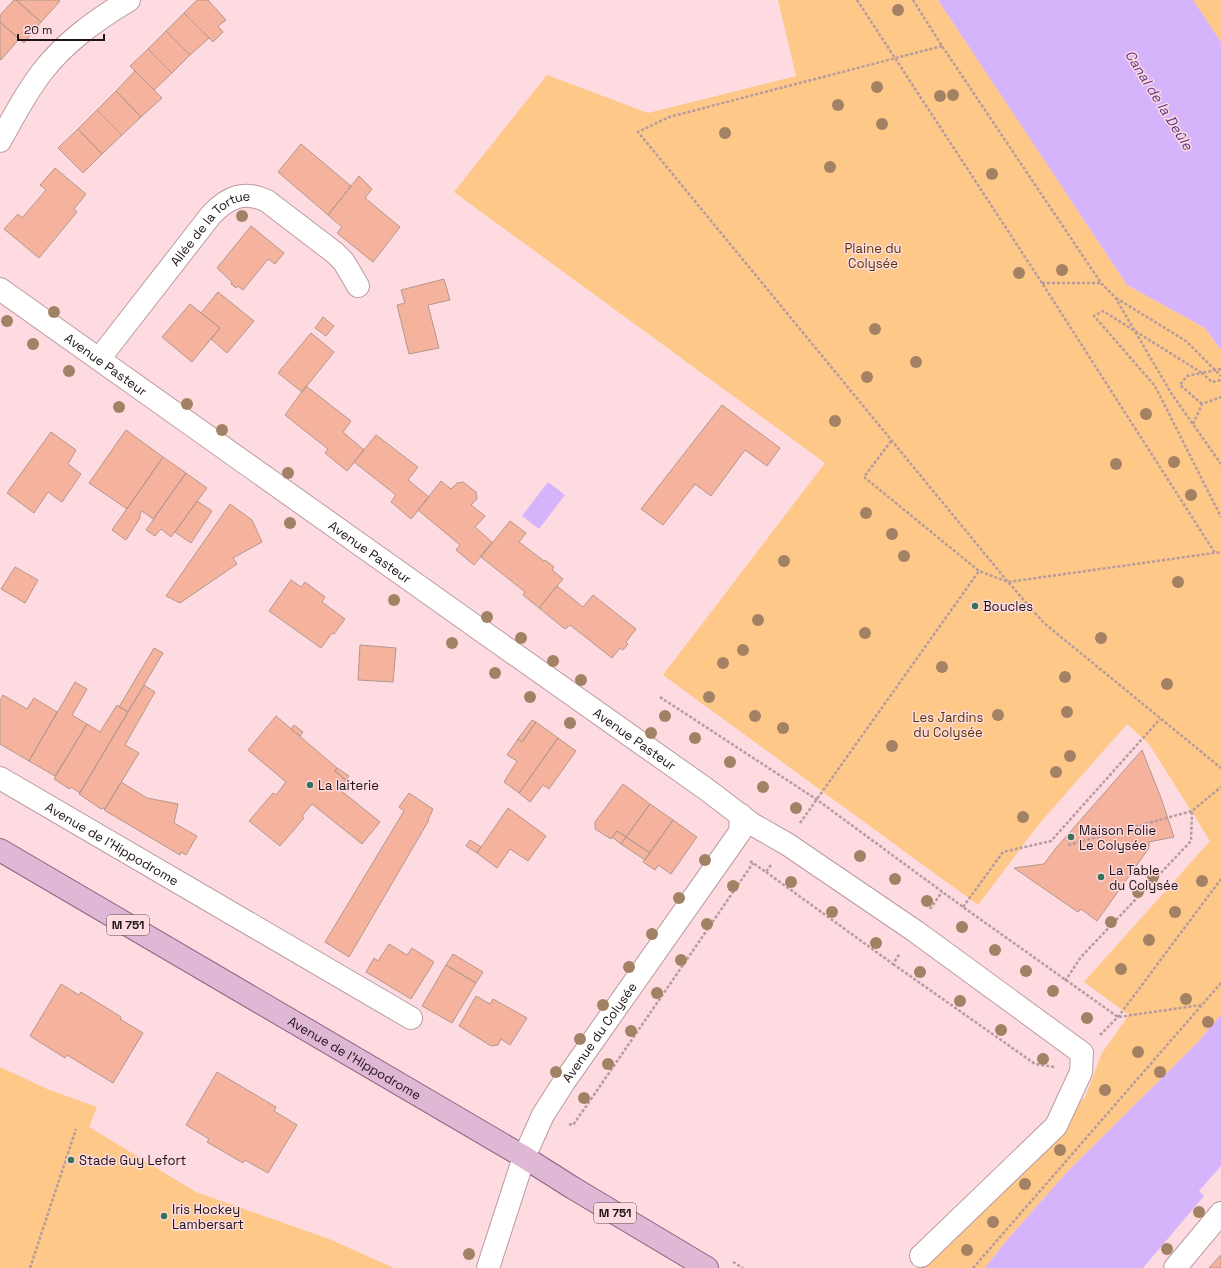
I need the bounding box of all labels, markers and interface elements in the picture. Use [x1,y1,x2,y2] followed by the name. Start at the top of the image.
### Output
[18,16,104,42] scale bar
[24,22,52,38] text: 20 m
[1121,47,1197,154] water label: Canal de la Deûle
[167,188,250,270] street label: Allée de la Tortue
[845,240,902,272] park label: Plaine du Colysée
[61,330,150,400] street label: Avenue Pasteur
[325,517,415,587] street label: Avenue Pasteur
[983,598,1033,615] place label: Boucles
[970,601,980,611] marker: Boucles
[590,704,679,774] street label: Avenue Pasteur
[913,709,984,741] park label: Les Jardins du Colysée
[318,777,379,794] place label: La laiterie
[305,780,315,790] marker: La laiterie
[42,798,182,890] street label: Avenue de l'Hippodrome
[1079,822,1156,854] place label: Maison Folie Le Colysée
[1066,832,1076,842] marker: Maison Folie Le Colysée
[1109,862,1178,894] place label: La Table du Colysée
[1096,872,1106,882] marker: La Table du Colysée
[107,915,149,935] road number: M 751
[558,979,641,1086] street label: Avenue du Colysée
[285,1013,424,1104] street label: Avenue de l'Hippodrome
[79,1152,186,1169] place label: Stade Guy Lefort
[66,1155,76,1165] marker: Stade Guy Lefort
[172,1201,244,1233] place label: Iris Hockey Lambersart
[594,1203,636,1223] road number: M 751
[159,1211,169,1221] marker: Iris Hockey Lambersart

